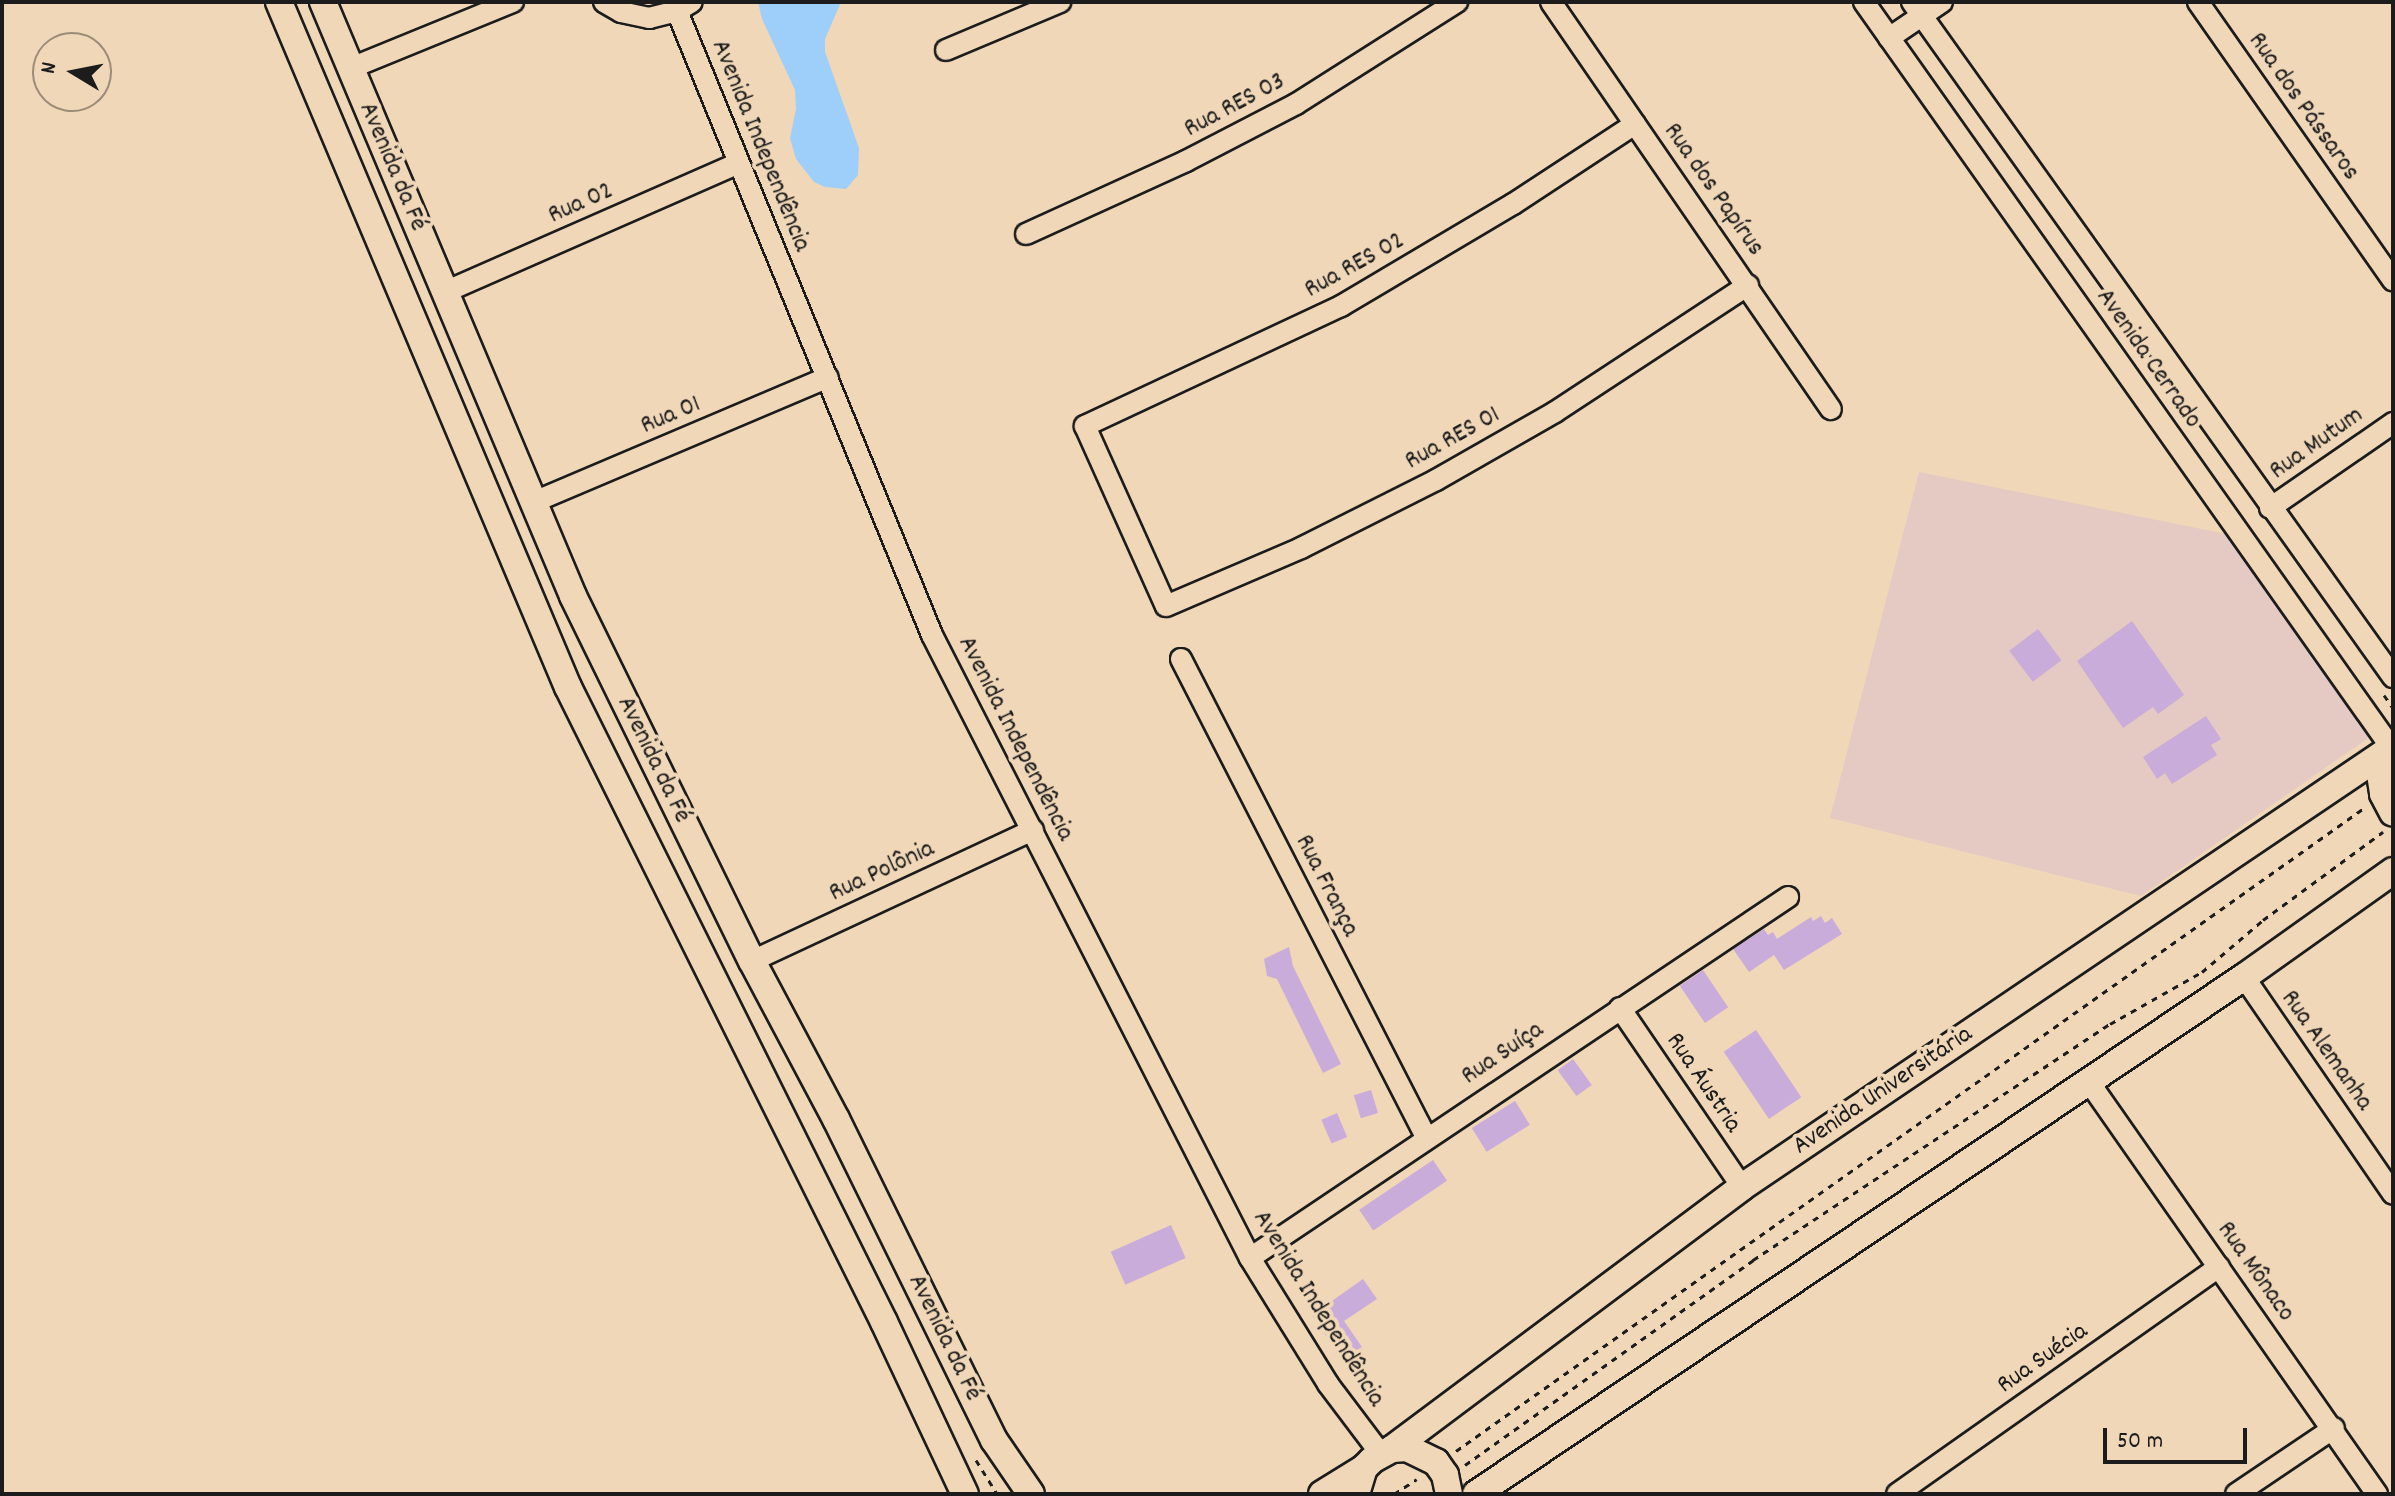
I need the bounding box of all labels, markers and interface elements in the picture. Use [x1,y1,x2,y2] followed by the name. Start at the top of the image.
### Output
[2240,27,2366,187] street label: Rua dos Pássaros
[32,32,112,112] north arrow
[703,36,817,256] street label: Avenida Independência
[34,60,66,76] text: N
[1179,66,1291,146] street label: Rua RES 03
[351,98,433,236] street label: Avenida da Fé
[1656,117,1770,263] street label: Rua dos Papírus
[544,176,618,232] street label: Rua 02
[1300,226,1410,306] street label: Rua RES 02
[2088,283,2208,435] street label: Avenida Cerrado
[636,390,706,442] street label: Rua 01
[1400,400,1506,478] street label: Rua RES 01
[2264,401,2370,487] street label: Rua Mutum
[950,631,1080,847] street label: Avenida Independência
[609,692,697,828] street label: Avenida da Fé
[1287,830,1365,942] street label: Rua França
[825,834,939,910] street label: Rua Polônia
[2273,985,2379,1117] street label: Rua Alemanha
[1456,1015,1550,1093] street label: Rua Suíça
[1787,1019,1979,1163] street label: Avenida Universitária
[1658,1027,1748,1139] street label: Rua Áustria
[1245,1205,1391,1413] street label: Avenida Independência
[2209,1216,2301,1328] street label: Rua Mônaco
[900,1270,988,1406] street label: Avenida da Fé
[1992,1317,2094,1401] street label: Rua Suécia
[2107,1412,2251,1462] scale bar
[2117,1425,2163,1459] text: 50 m

